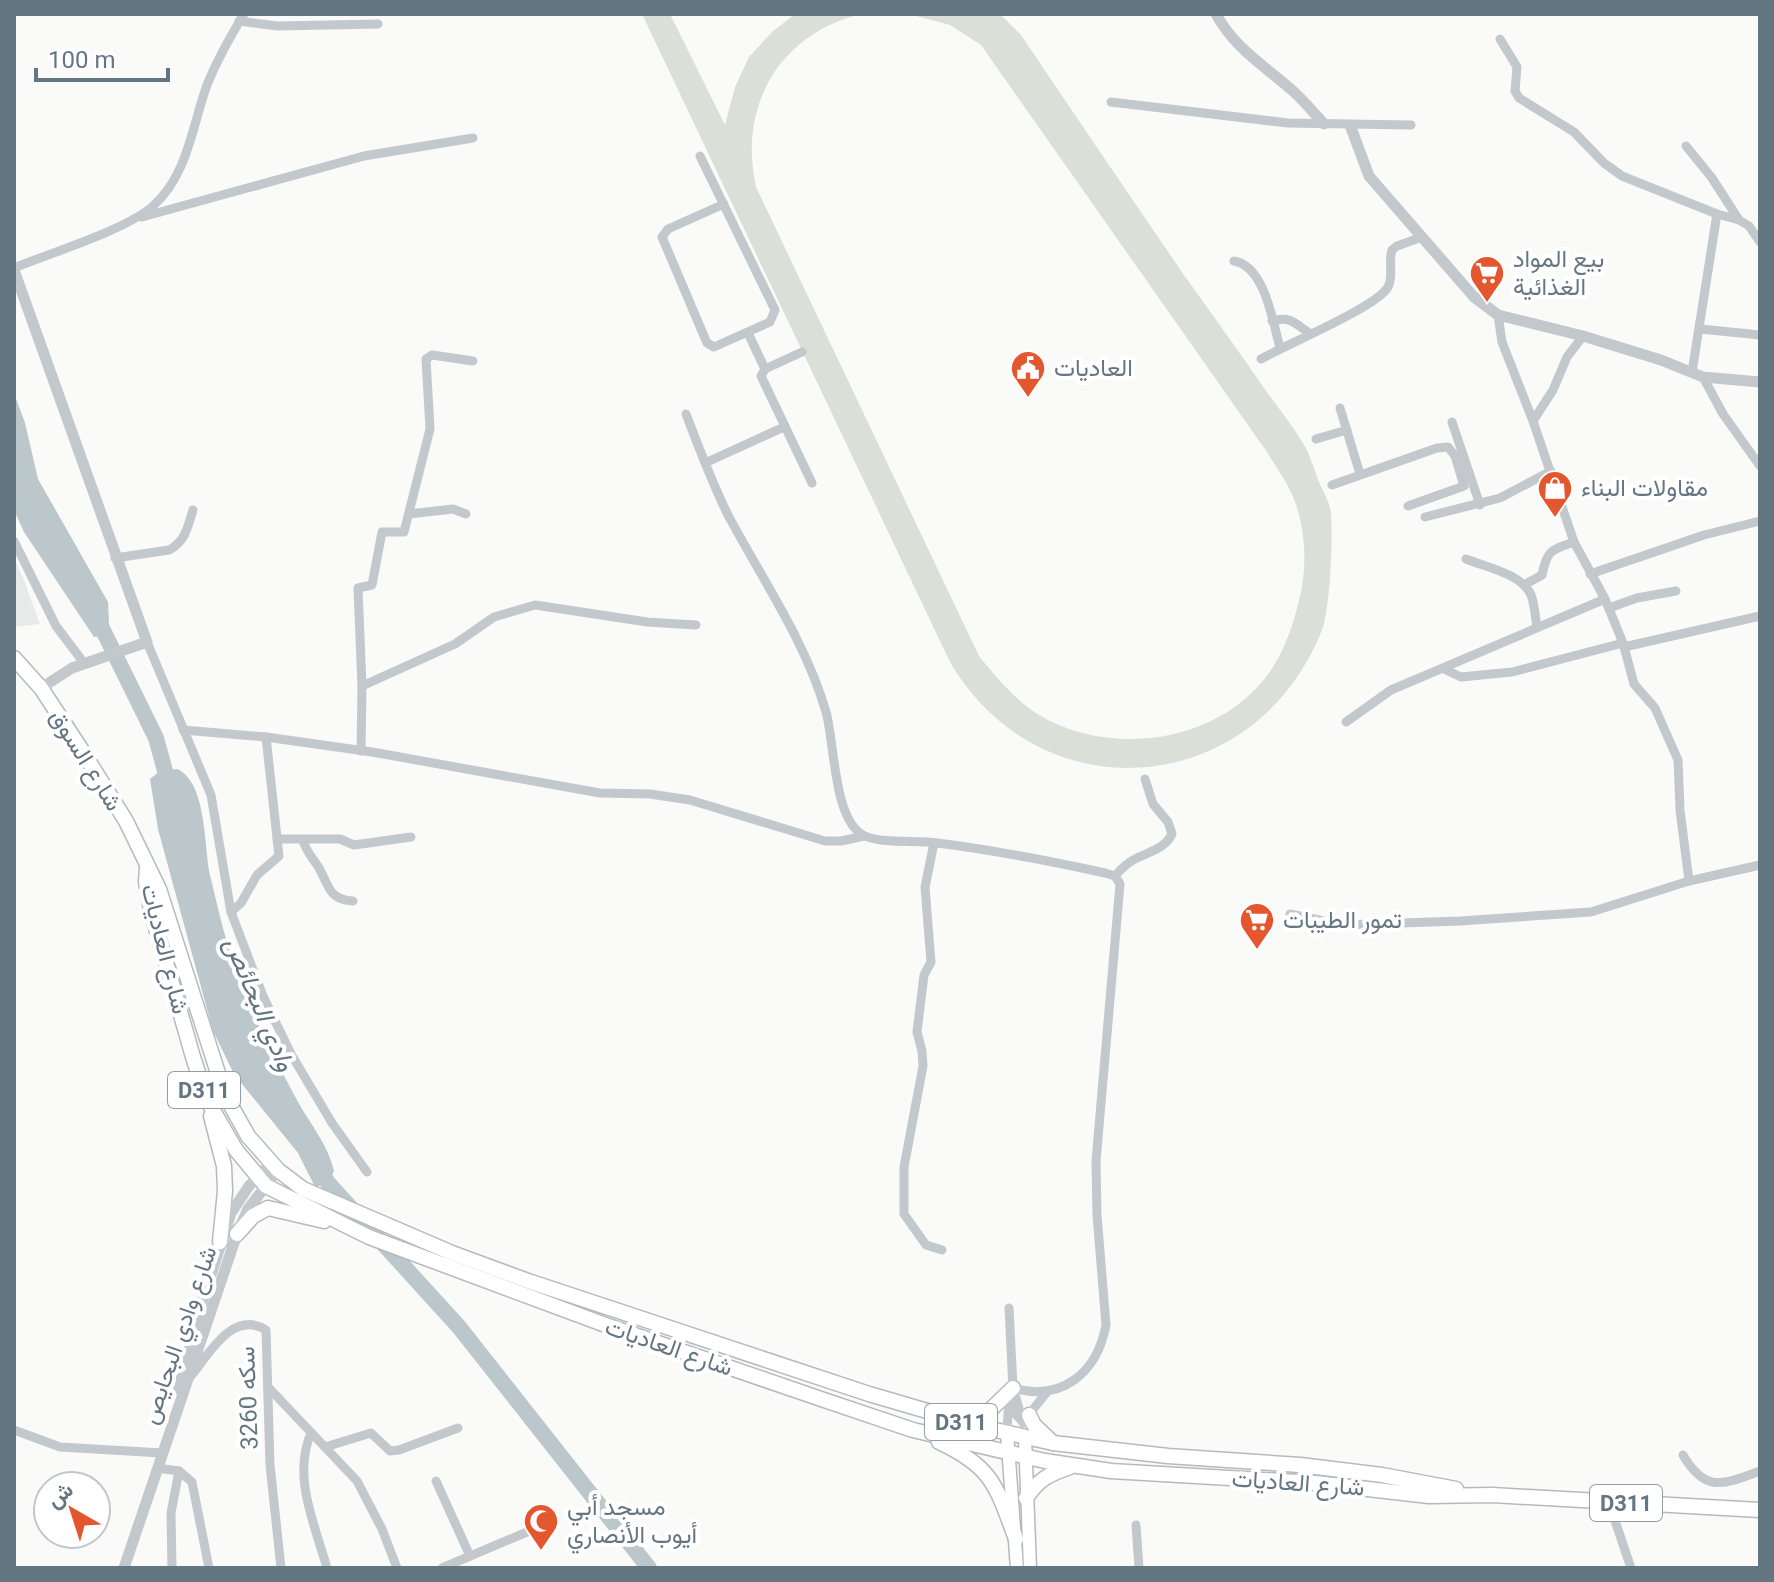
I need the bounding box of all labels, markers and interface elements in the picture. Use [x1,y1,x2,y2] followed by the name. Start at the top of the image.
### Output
[36,32,168,82] scale bar
[48,46,115,74] text: 100 m
[1513,245,1604,301] place label: بيع المواد الغذائية
[1468,254,1506,304] supermarket icon: بيع المواد الغذائية
[1009,349,1047,399] public building icon: العاديات
[1054,354,1133,382] place label: العاديات
[1536,469,1574,519] shop icon: مقاولات البناء
[1581,474,1708,503] place label: مقاولات البناء
[42,704,128,817] street label: شارع السوق
[133,881,195,1017] street label: شارع العاديات
[1238,901,1276,951] supermarket icon: تمور الطيبات
[1283,906,1402,935] place label: تمور الطيبات
[213,932,302,1078] water label: وادي البحائص
[168,1072,240,1108] road number: D311
[135,1242,227,1429] street label: شارع وادي البحايص
[601,1312,736,1384] street label: شارع العاديات
[232,1346,264,1450] street label: سكه 3260
[925,1404,997,1440] road number: D311
[1231,1464,1365,1504] street label: شارع العاديات
[32,1470,112,1550] north arrow
[42,1477,78,1514] text: ش
[1590,1485,1662,1521] road number: D311
[567,1493,698,1554] place label: مسجد أبي أيوب الأنصاري
[522,1502,560,1552] mosque icon: مسجد أبي أيوب الأنصاري

